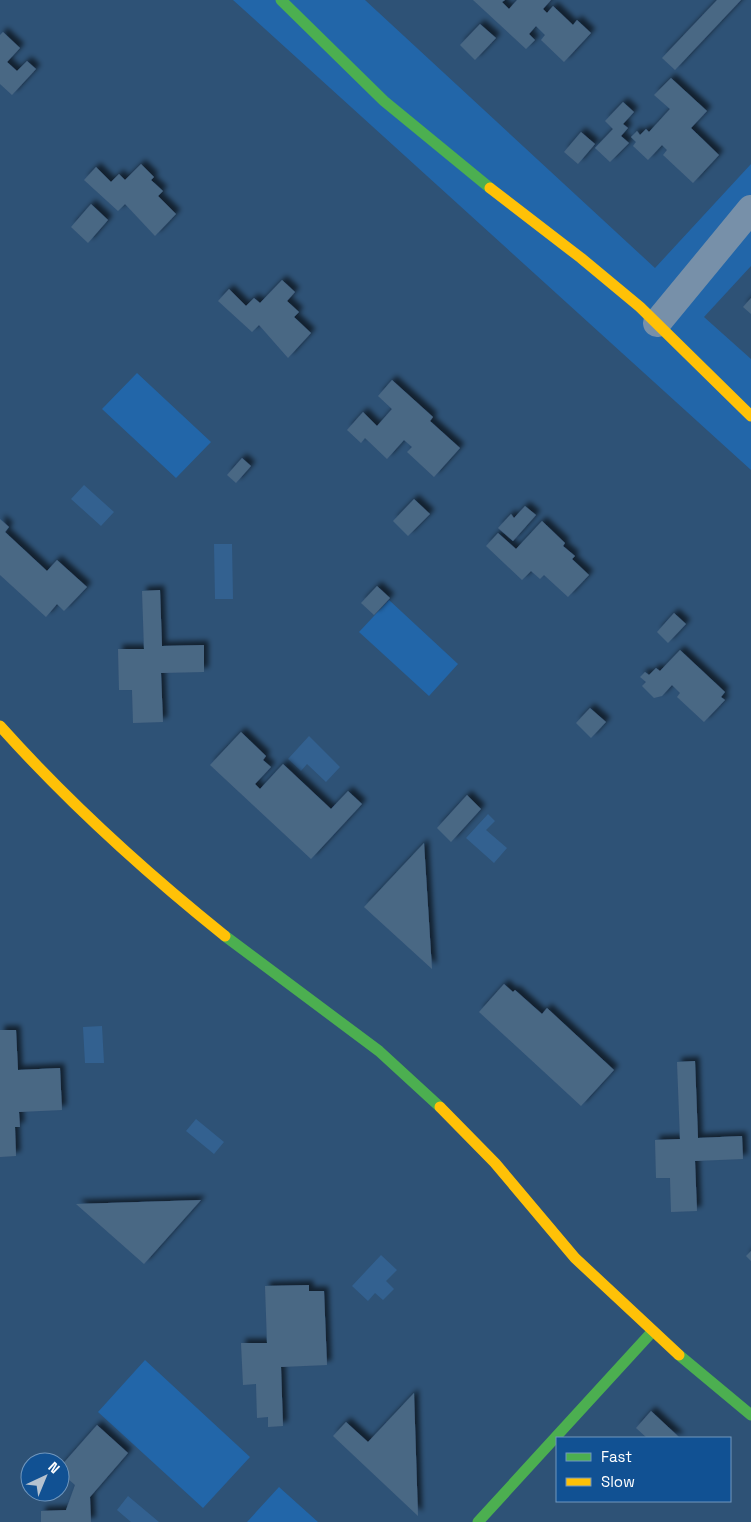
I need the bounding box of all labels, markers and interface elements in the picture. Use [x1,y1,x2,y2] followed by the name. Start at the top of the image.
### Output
[556,1437,731,1502] legend
[601,1447,632,1466] text: Fast
[20,1452,70,1502] north arrow
[44,1458,64,1477] text: N
[601,1472,635,1491] text: Slow

